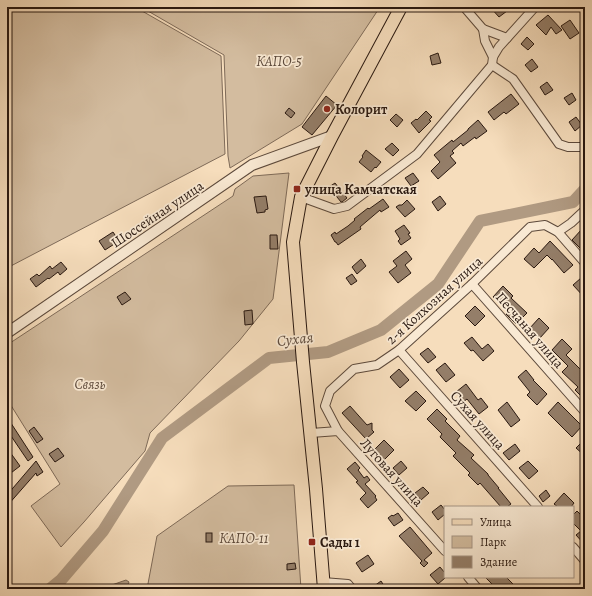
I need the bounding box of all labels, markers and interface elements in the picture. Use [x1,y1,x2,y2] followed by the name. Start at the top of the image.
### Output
[256,52,302,71] park label: КАПО-5
[335,100,388,119] place label: Колорит
[322,104,332,114] marker: Колорит
[107,176,208,252] street label: Шоссейная улица
[304,180,417,199] place label: улица Камчатская
[292,184,302,194] marker: улица Камчатская
[382,252,487,349] street label: 2-я Колхозная улица
[491,288,568,373] street label: Песчаная улица
[276,327,314,351] water label: Сухая
[75,375,106,394] park label: Связь
[446,387,510,454] street label: Сухая улица
[356,434,428,511] street label: Луговая улица
[444,506,574,578] legend
[480,514,512,530] text: Улица
[219,529,269,548] park label: КАПО-11
[320,533,360,552] place label: Сады 1
[480,534,506,550] text: Парк
[307,537,317,547] marker: Сады 1
[480,554,517,570] text: Здание

